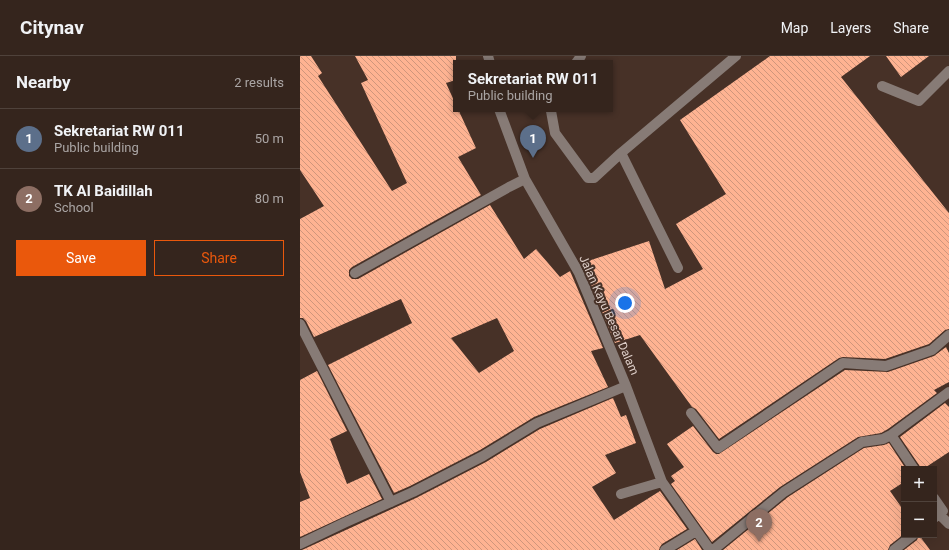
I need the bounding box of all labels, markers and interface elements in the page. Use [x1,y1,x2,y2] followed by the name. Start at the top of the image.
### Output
[20,16,84,39] text: Citynav
[781,20,808,36] text: Map
[830,20,871,36] text: Layers
[893,20,929,36] text: Share
[453,60,613,112] popup
[468,70,598,88] text: Sekretariat RW 011
[16,72,71,92] text: Nearby
[234,75,284,90] text: 2 results
[468,88,553,103] text: Public building
[54,122,184,140] text: Sekretariat RW 011
[520,125,546,158] pin: 1
[25,131,33,146] text: 1
[255,131,284,146] text: 50 m
[54,140,139,155] text: Public building
[54,182,153,200] text: TK Al Baidillah
[25,191,33,206] text: 2
[255,191,284,206] text: 80 m
[54,200,94,215] text: School
[16,240,146,276] button: Save
[154,240,284,276] button: Share
[576,253,642,377] street label: Jalan Kayu Besar Dalam
[615,293,635,313] your location
[901,466,937,538] map controls
[901,466,937,502] button: +
[901,502,937,538] button: −
[746,509,772,542] pin: 2

